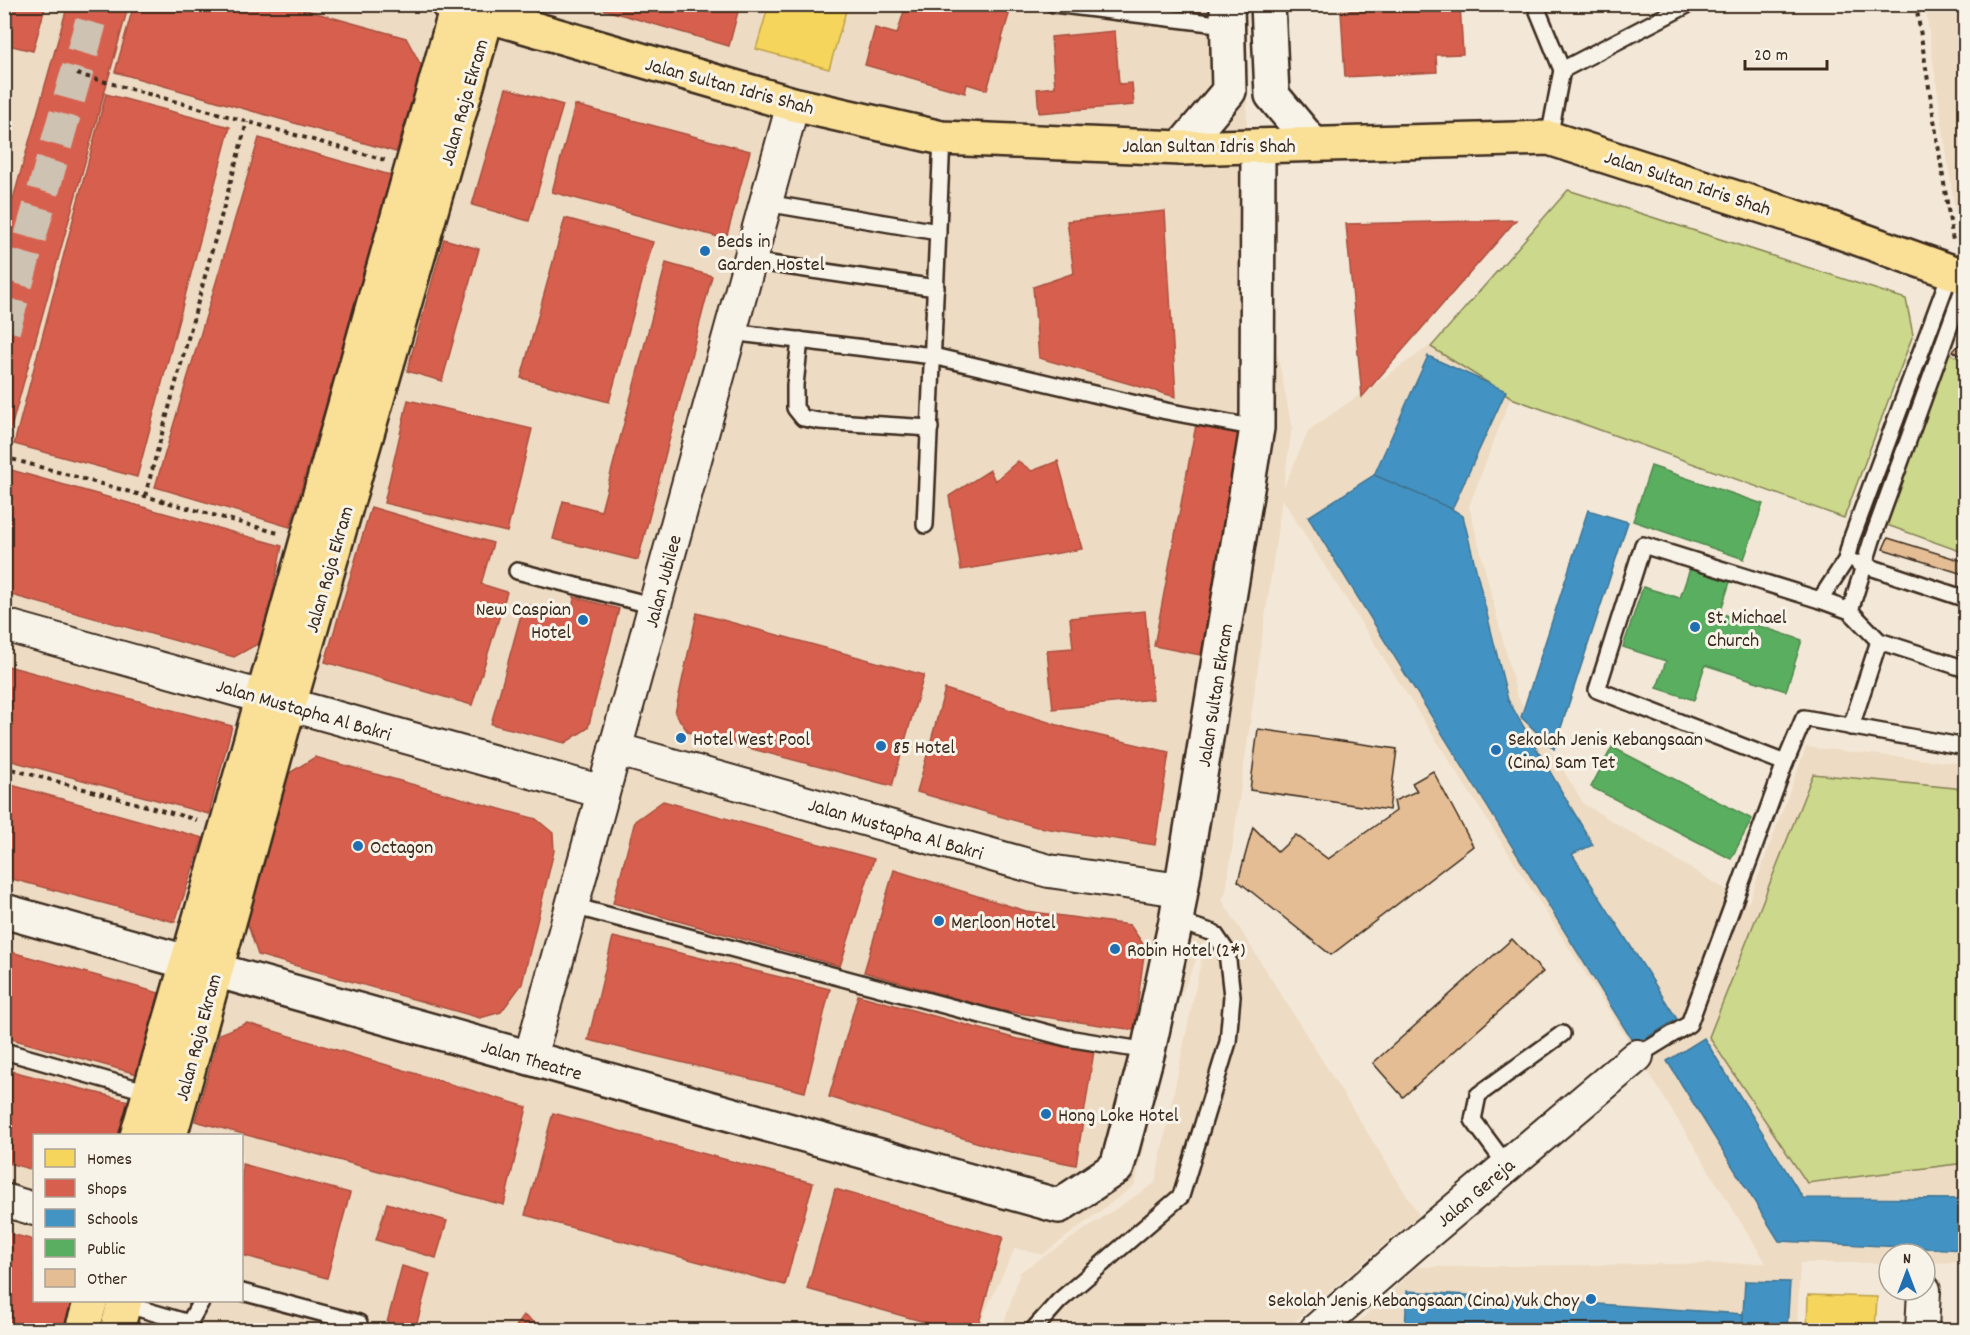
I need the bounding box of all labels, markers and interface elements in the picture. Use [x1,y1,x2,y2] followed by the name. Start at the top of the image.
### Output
[1745,33,1828,71] scale bar
[434,36,497,170] street label: Jalan Raja Ekram
[1754,44,1788,69] text: 20 m
[642,52,817,124] street label: Jalan Sultan Idris Shah
[1122,134,1296,162] street label: Jalan Sultan Idris Shah
[1600,145,1774,225] street label: Jalan Sultan Idris Shah
[717,229,825,280] place label: Beds in Garden Hostel
[698,244,712,258] marker: Beds in Garden Hostel
[299,503,362,637] street label: Jalan Raja Ekram
[639,532,691,631] street label: Jalan Jubilee
[476,597,571,648] place label: New Caspian Hotel
[1707,605,1787,656] place label: St. Michael Church
[576,613,590,627] marker: New Caspian Hotel
[1688,620,1702,634] marker: St. Michael Church
[1192,622,1242,769] street label: Jalan Sultan Ekram
[212,673,394,750] street label: Jalan Mustapha Al Bakri
[693,727,810,755] place label: Hotel West Pool
[1508,727,1703,778] place label: Sekolah Jenis Kebangsaan (Cina) Sam Tet
[674,731,688,745] marker: Hotel West Pool
[893,735,955,763] place label: 85 Hotel
[874,739,888,753] marker: 85 Hotel
[1489,743,1503,757] marker: Sekolah Jenis Kebangsaan (Cina) Sam Tet
[804,792,986,869] street label: Jalan Mustapha Al Bakri
[370,835,433,863] place label: Octagon
[351,839,365,853] marker: Octagon
[951,910,1056,938] place label: Merloon Hotel
[932,914,946,928] marker: Merloon Hotel
[1127,938,1245,966] place label: Robin Hotel (2*)
[1108,942,1122,956] marker: Robin Hotel (2*)
[169,971,230,1105] street label: Jalan Raja Ekram
[478,1034,585,1090] street label: Jalan Theatre
[1058,1103,1179,1131] place label: Hong Loke Hotel
[1039,1107,1053,1121] marker: Hong Loke Hotel
[33,1134,243,1302] legend
[87,1148,132,1173] text: Homes
[1432,1153,1523,1235] street label: Jalan Gereja
[87,1178,127,1203] text: Shops
[87,1208,138,1233] text: Schools
[87,1238,126,1263] text: Public
[1877,1242,1937,1302] north arrow
[1903,1248,1911,1271] text: N
[87,1268,127,1293] text: Other
[1268,1288,1580,1316] place label: Sekolah Jenis Kebangsaan (Cina) Yuk Choy
[1584,1292,1598,1306] marker: Sekolah Jenis Kebangsaan (Cina) Yuk Choy

